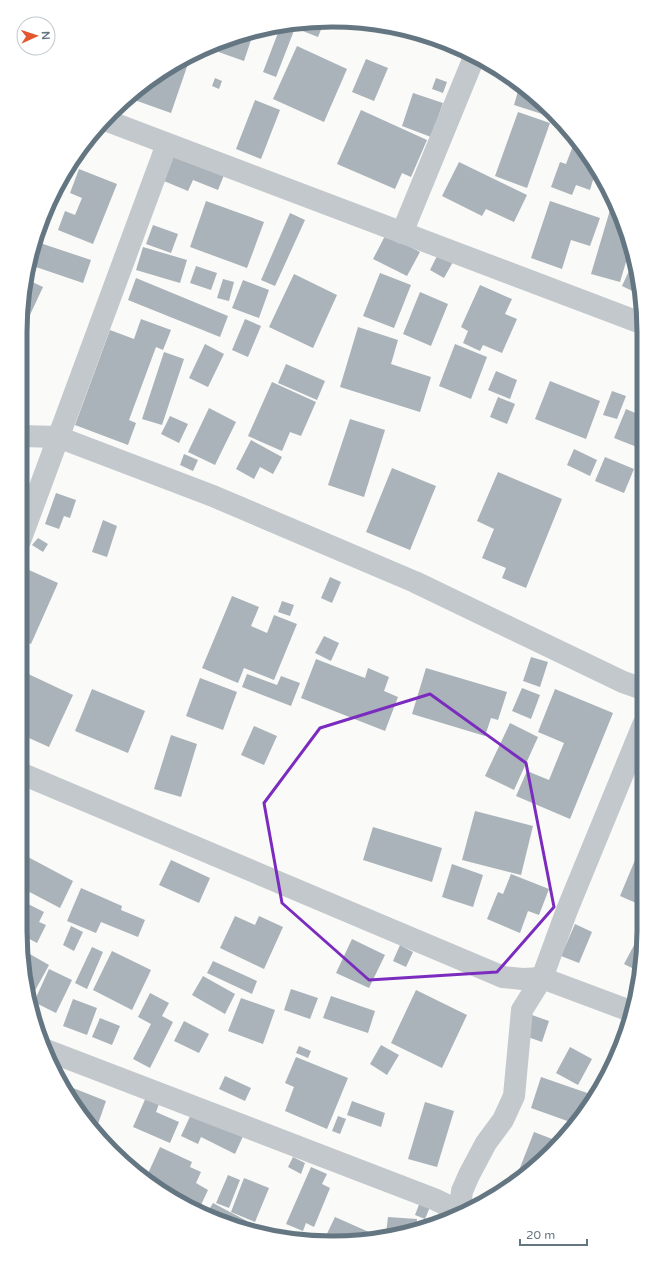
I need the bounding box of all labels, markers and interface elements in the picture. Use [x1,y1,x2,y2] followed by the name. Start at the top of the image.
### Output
[16,16,56,56] north arrow
[39,31,52,40] text: N
[520,1221,587,1247] scale bar
[526,1228,555,1242] text: 20 m

